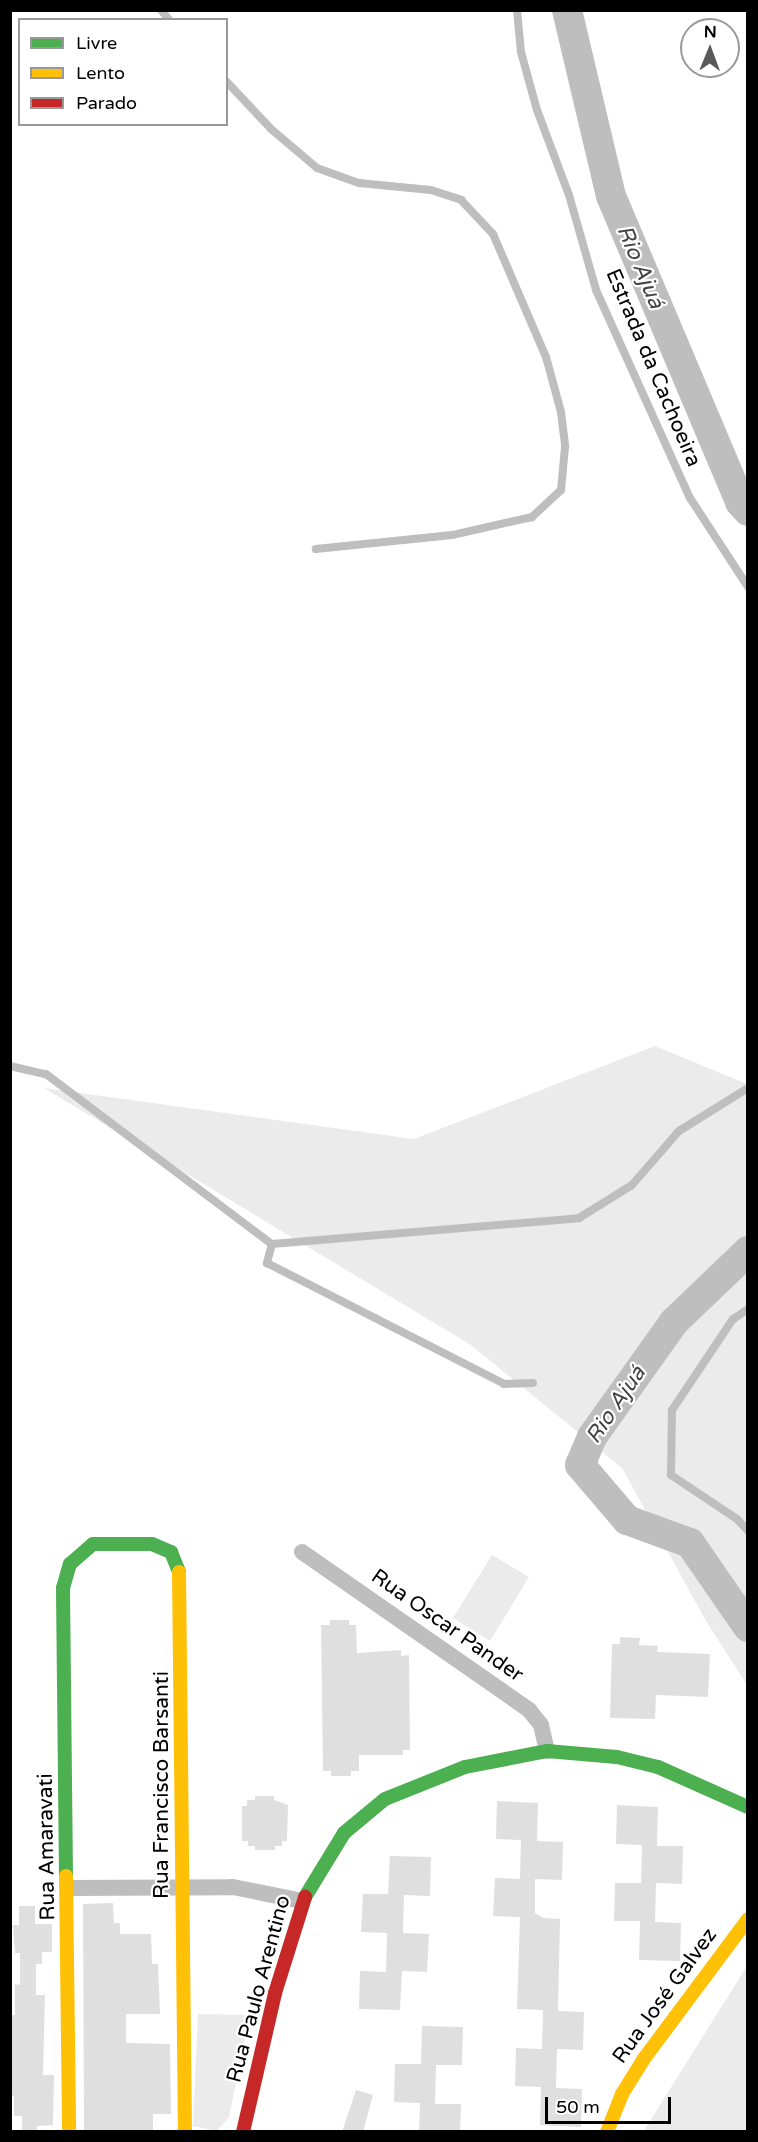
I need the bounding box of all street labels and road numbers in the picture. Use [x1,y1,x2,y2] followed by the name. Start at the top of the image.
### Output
[600,265,706,471] street label: Estrada da Cachoeira
[366,1564,528,1688] street label: Rua Oscar Pander
[149,1671,175,1899] street label: Rua Francisco Barsanti
[33,1773,61,1921] street label: Rua Amaravati
[222,1893,296,2085] street label: Rua Paulo Arentino
[607,1923,723,2069] street label: Rua José Galvez

